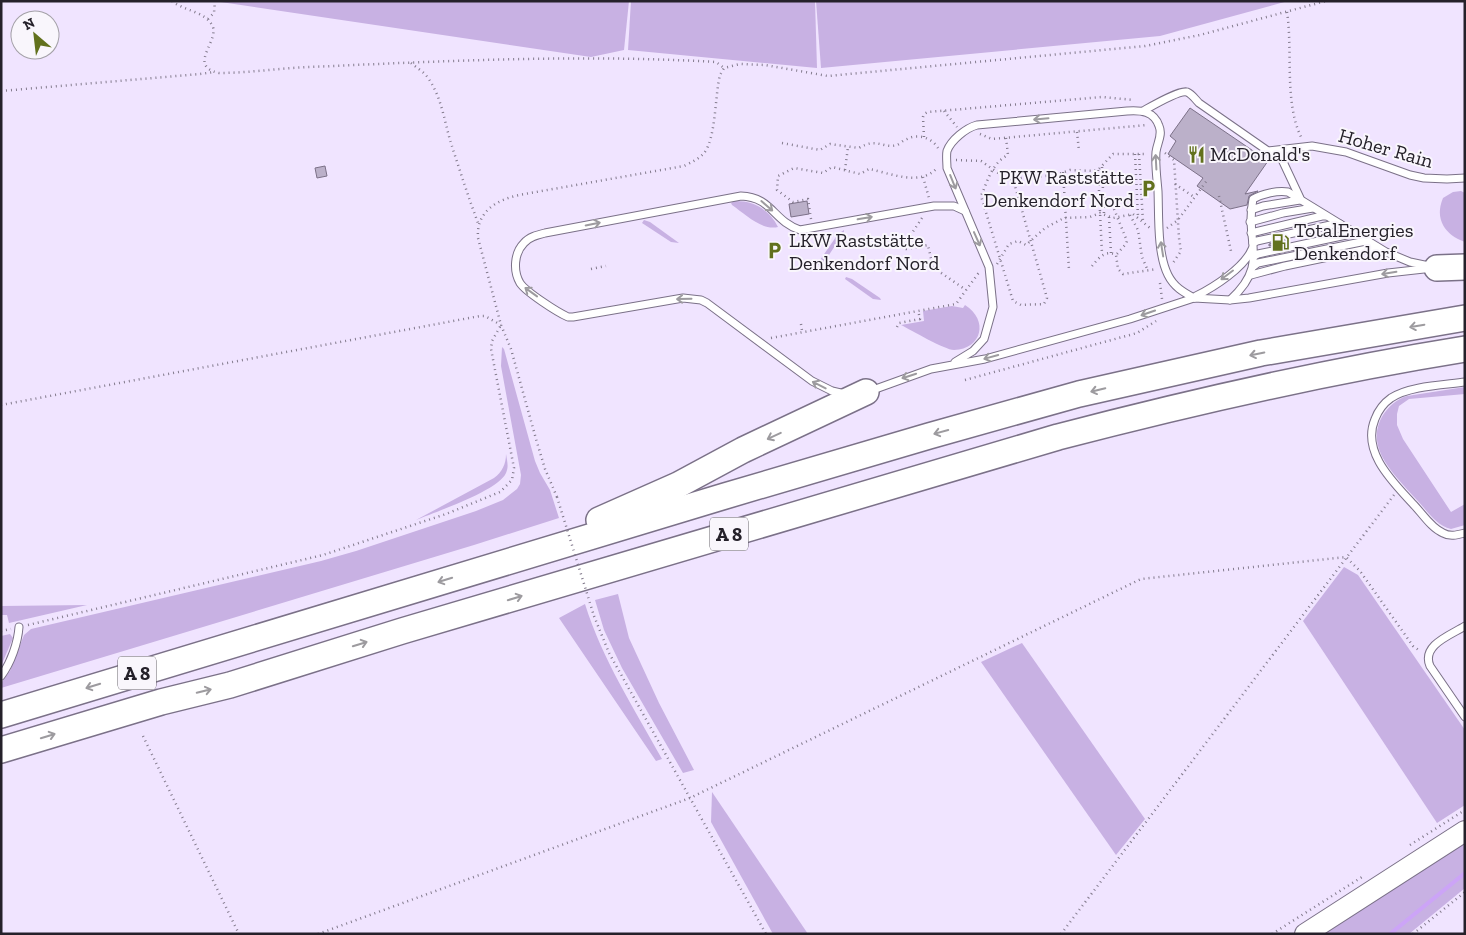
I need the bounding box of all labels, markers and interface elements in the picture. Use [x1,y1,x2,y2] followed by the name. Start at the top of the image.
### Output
[10,10,60,60] north arrow
[20,14,38,34] text: N
[1033,114,1049,123] one-way arrow
[1336,123,1437,173] street label: Hoher Rain
[1210,142,1310,166] place label: McDonald's
[1186,144,1206,164] restaurant icon: McDonald's
[1152,155,1161,171] one-way arrow
[984,165,1134,212] place label: PKW Raststätte Denkendorf Nord
[949,174,958,189] one-way arrow
[1138,178,1158,198] parking icon: PKW Raststätte Denkendorf Nord
[761,200,774,212] one-way arrow
[857,213,873,223] one-way arrow
[584,218,600,228] one-way arrow
[1294,218,1414,265] place label: TotalEnergies Denkendorf
[789,228,939,275] place label: LKW Raststätte Denkendorf Nord
[973,231,983,246] one-way arrow
[1270,232,1290,252] fuel station icon: TotalEnergies Denkendorf
[765,241,785,261] parking icon: LKW Raststätte Denkendorf Nord
[1156,241,1166,257] one-way arrow
[1381,268,1397,278] one-way arrow
[1220,270,1234,280] one-way arrow
[524,287,538,297] one-way arrow
[677,294,693,304] one-way arrow
[1140,309,1156,318] one-way arrow
[1409,321,1425,331] one-way arrow
[1249,350,1265,359] one-way arrow
[984,353,1000,362] one-way arrow
[901,372,917,382] one-way arrow
[812,380,827,389] one-way arrow
[1091,386,1107,395] one-way arrow
[934,428,950,437] one-way arrow
[767,431,782,441] one-way arrow
[710,518,748,550] road number: A 8
[437,575,453,585] one-way arrow
[507,592,523,602] one-way arrow
[351,639,367,649] one-way arrow
[118,656,156,690] road number: A 8
[85,682,101,692] one-way arrow
[195,686,211,695] one-way arrow
[40,731,56,741] one-way arrow

